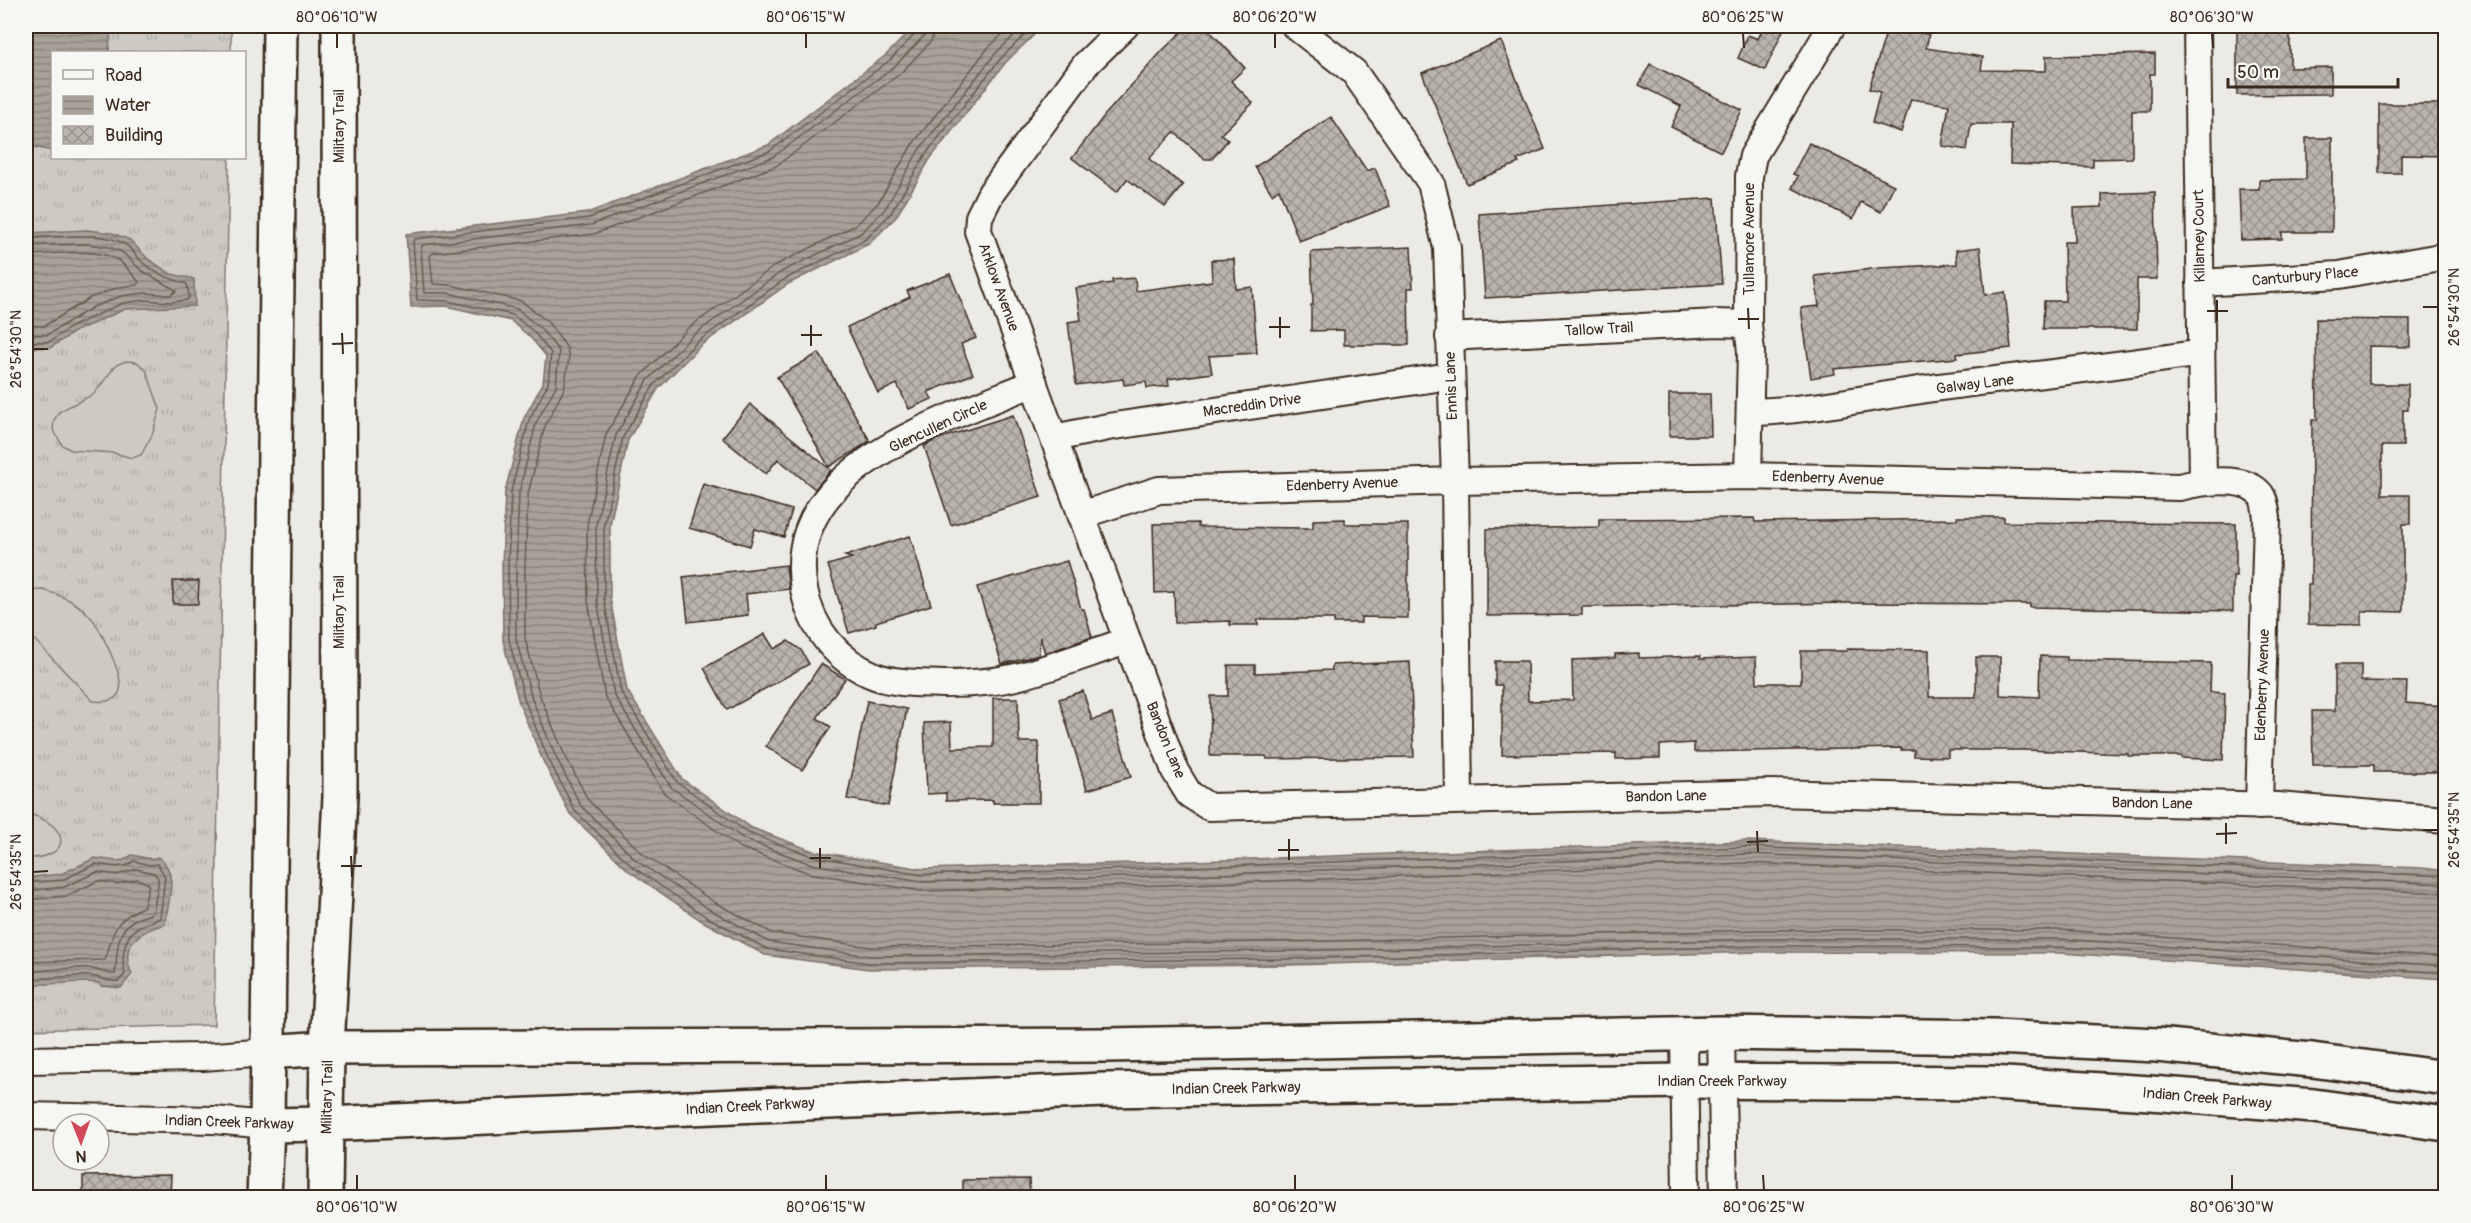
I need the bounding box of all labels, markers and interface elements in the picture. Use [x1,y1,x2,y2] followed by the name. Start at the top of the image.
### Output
[296,8,378,27] text: 80°06'10"W
[766,8,846,27] text: 80°06'15"W
[1233,8,1317,27] text: 80°06'20"W
[1702,8,1784,27] text: 80°06'25"W
[2170,8,2254,27] text: 80°06'30"W
[51,51,246,159] legend
[2228,51,2398,89] scale bar
[2237,61,2279,84] text: 50 m
[105,64,142,87] text: Road
[330,89,349,163] street label: Military Trail
[105,94,151,117] text: Water
[105,124,163,147] text: Building
[1740,182,1759,295] street label: Tullamore Avenue
[2189,188,2210,283] street label: Killarney Court
[974,241,1023,334] street label: Arklow Avenue
[2251,262,2360,291] street label: Canturbury Place
[2445,268,2464,346] text: 26°54'30"N
[7,310,26,388] text: 26°54'30"N
[1564,318,1634,341] street label: Tallow Trail
[1441,351,1462,420] street label: Ennis Lane
[1935,370,2016,399] street label: Galway Lane
[1202,389,1303,422] street label: Macreddin Drive
[886,395,991,457] street label: Glencullen Circle
[1772,467,1885,490] street label: Edenberry Avenue
[1286,473,1399,496] street label: Edenberry Avenue
[330,575,349,649] street label: Military Trail
[2251,628,2274,741] street label: Edenberry Avenue
[1142,699,1190,782] street label: Bandon Lane
[1625,786,1707,807] street label: Bandon Lane
[2445,792,2464,868] text: 26°54'35"N
[2111,793,2193,814] street label: Bandon Lane
[7,834,26,910] text: 26°54'35"N
[317,1060,338,1134] street label: Military Trail
[1657,1072,1787,1091] street label: Indian Creek Parkway
[1171,1078,1301,1099] street label: Indian Creek Parkway
[2142,1083,2273,1114] street label: Indian Creek Parkway
[685,1094,816,1119] street label: Indian Creek Parkway
[164,1111,295,1134] street label: Indian Creek Parkway
[51,1112,111,1172] north arrow
[75,1146,87,1166] text: N
[316,1198,398,1217] text: 80°06'10"W
[786,1198,866,1217] text: 80°06'15"W
[1253,1198,1337,1217] text: 80°06'20"W
[1723,1198,1805,1217] text: 80°06'25"W
[2190,1198,2274,1217] text: 80°06'30"W

